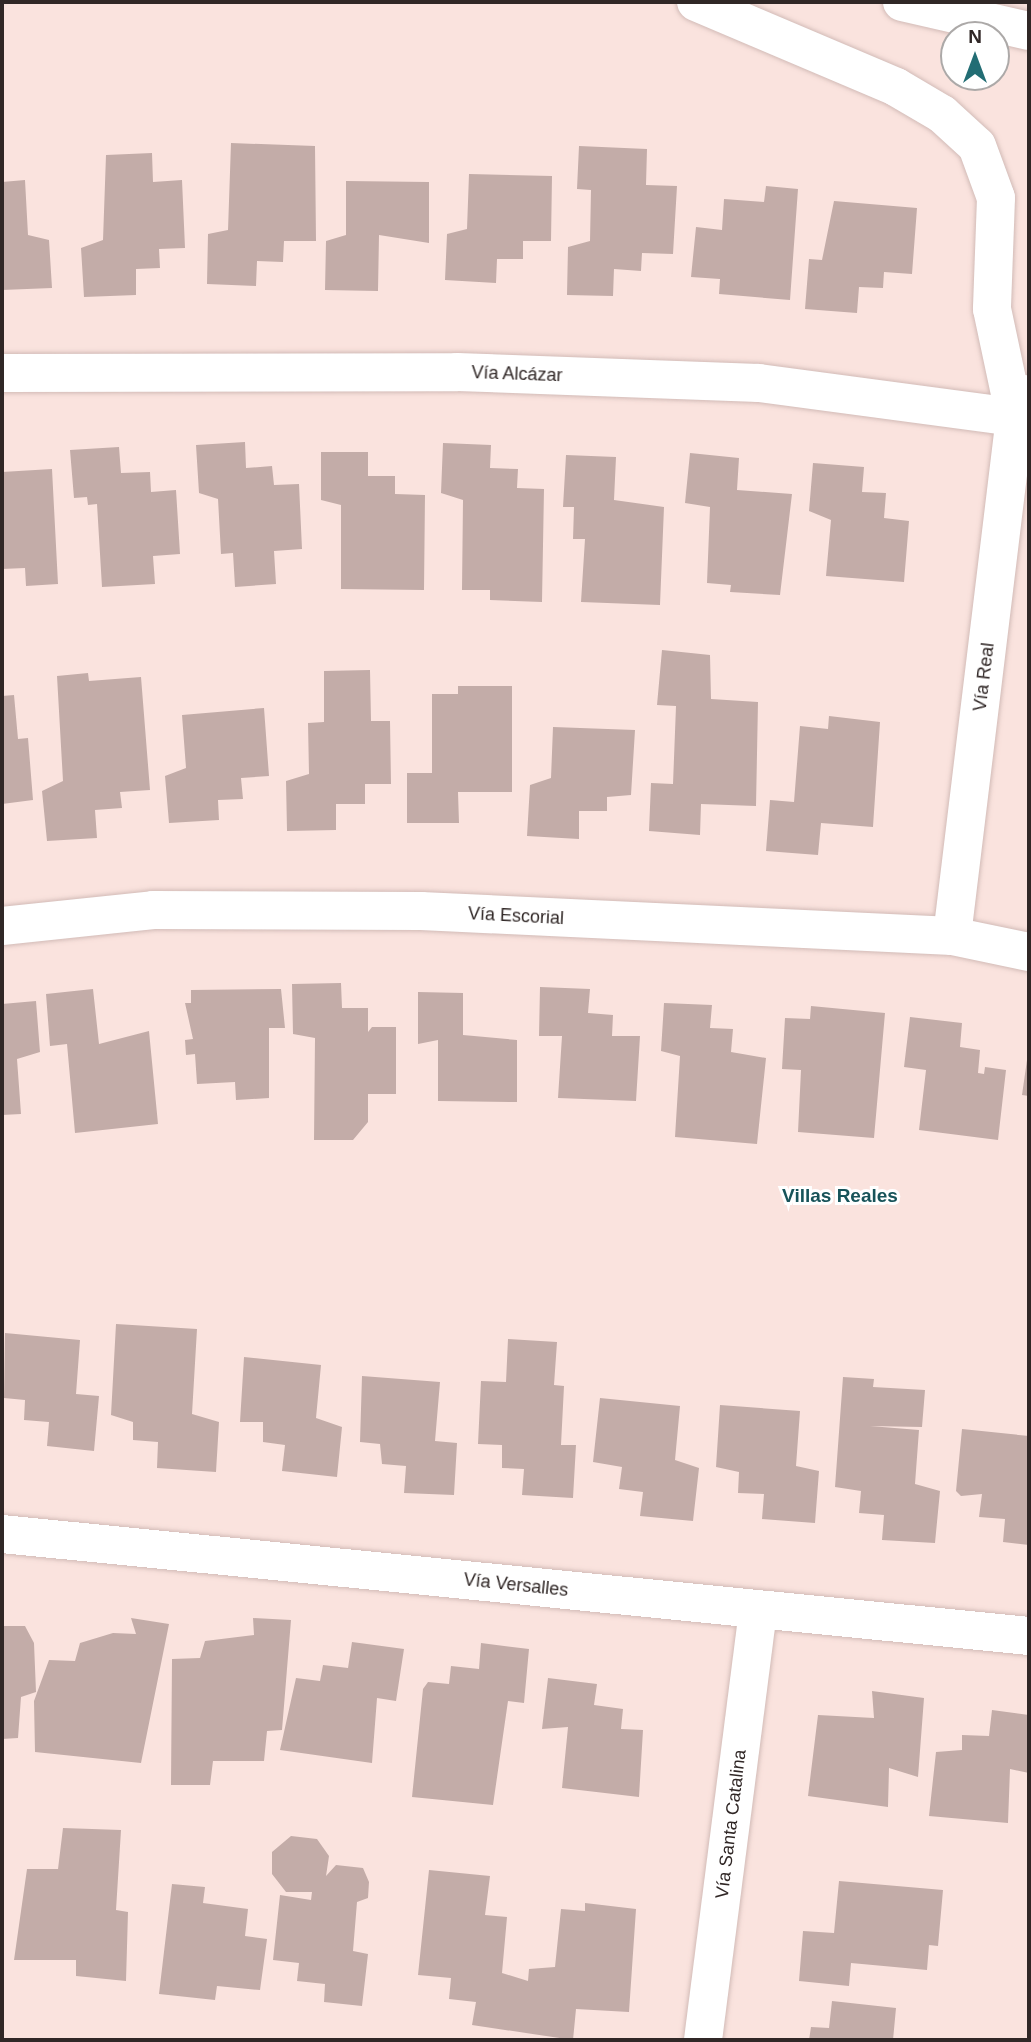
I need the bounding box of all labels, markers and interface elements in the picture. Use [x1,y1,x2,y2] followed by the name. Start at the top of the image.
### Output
[940,21,1010,91] north arrow
[968,26,982,47] text: N
[471,362,563,386] street label: Vía Alcázar
[969,641,999,713] street label: Vía Real
[467,903,565,929] street label: Vía Escorial
[782,1185,898,1207] district label: Villas Reales
[463,1569,569,1601] street label: Vía Versalles
[711,1748,751,1900] street label: Vía Santa Catalina

